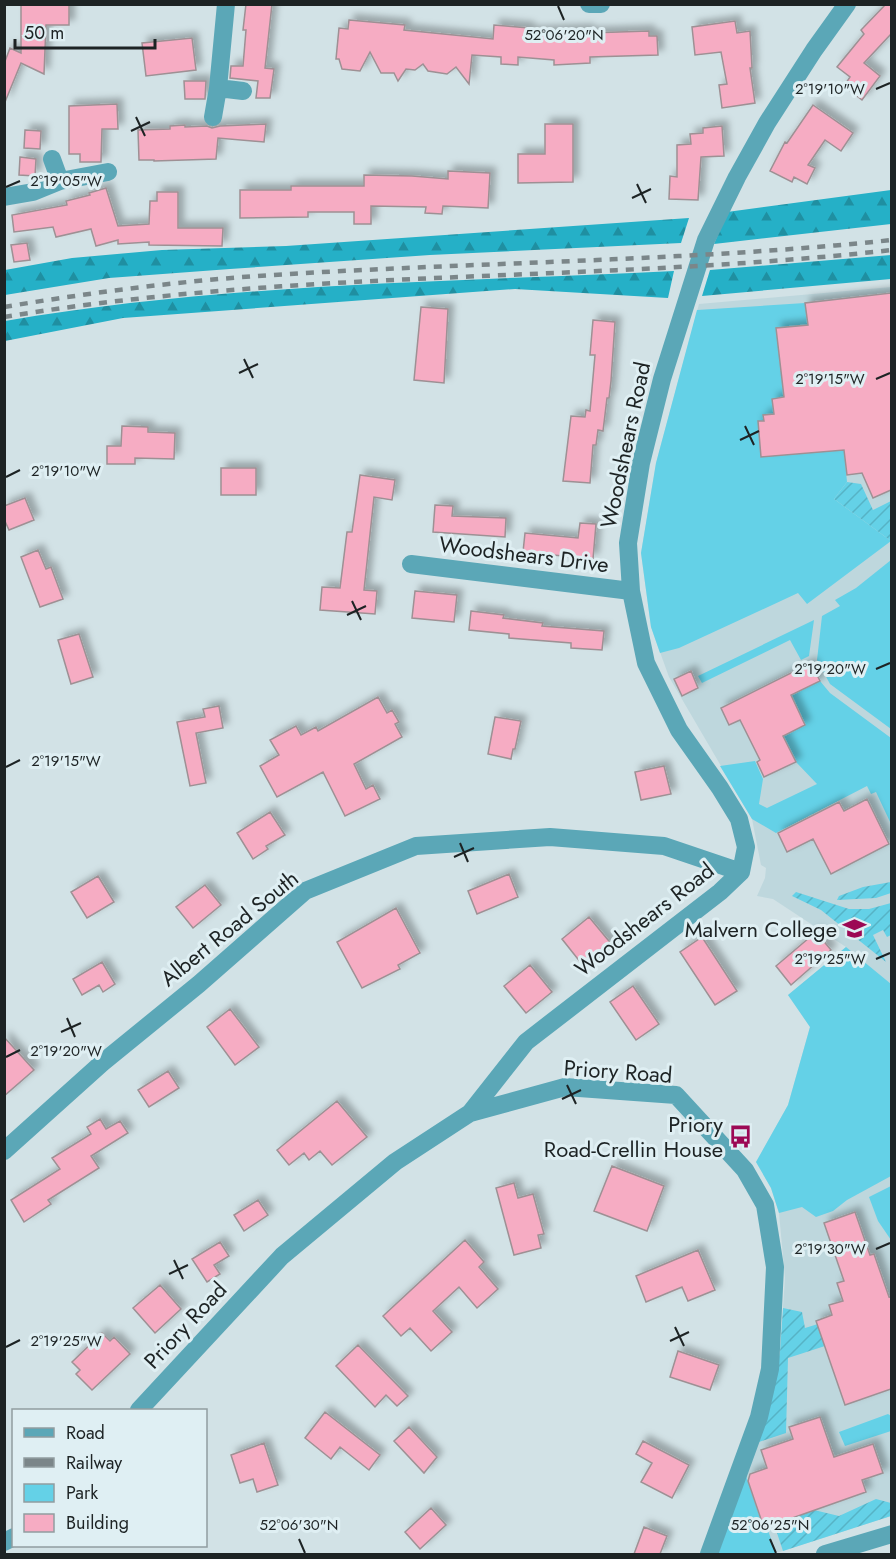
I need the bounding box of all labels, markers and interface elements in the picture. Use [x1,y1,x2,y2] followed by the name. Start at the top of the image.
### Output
[15,12,154,50] scale bar
[24,20,64,46] text: 50 m
[524,24,604,46] text: 52°06'20"N
[795,78,865,100] text: 2°19'10"W
[30,170,102,192] text: 2°19'05"W
[592,359,658,531] street label: Woodshears Road
[795,368,865,390] text: 2°19'15"W
[31,460,101,482] text: 2°19'10"W
[437,528,611,580] street label: Woodshears Drive
[794,658,866,680] text: 2°19'20"W
[31,750,101,772] text: 2°19'15"W
[567,854,721,984] street label: Woodshears Road
[153,862,305,994] street label: Albert Road South
[685,913,837,945] place label: Malvern College
[842,916,868,942] school or university icon: Malvern College
[794,948,866,970] text: 2°19'25"W
[30,1040,102,1062] text: 2°19'20"W
[563,1051,673,1091] street label: Priory Road
[544,1108,723,1165] place label: Priory Road-Crellin House
[728,1124,754,1150] bus stop icon: Priory Road-Crellin House
[794,1238,866,1260] text: 2°19'30"W
[136,1274,234,1376] street label: Priory Road
[30,1330,102,1352] text: 2°19'25"W
[12,1409,207,1547] legend
[66,1420,105,1446] text: Road
[66,1450,122,1476] text: Railway
[66,1480,98,1506] text: Park
[66,1510,129,1536] text: Building
[260,1514,338,1536] text: 52°06'30"N
[731,1514,809,1536] text: 52°06'25"N

